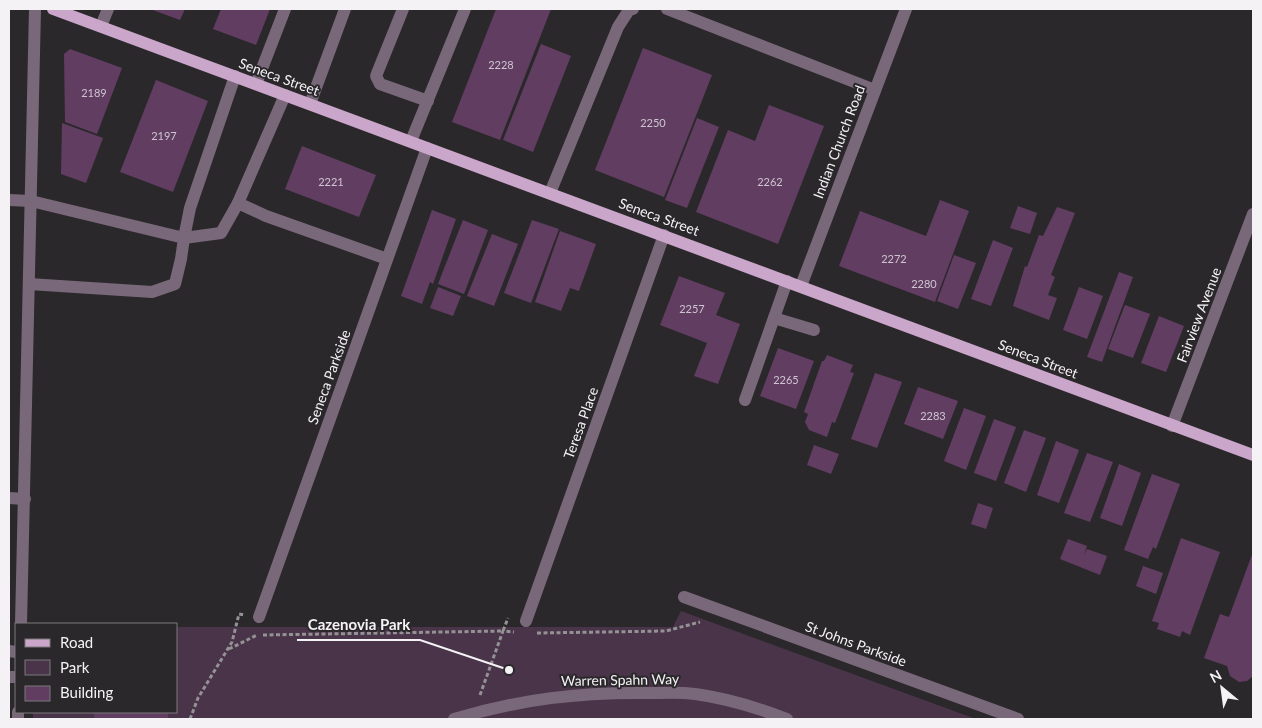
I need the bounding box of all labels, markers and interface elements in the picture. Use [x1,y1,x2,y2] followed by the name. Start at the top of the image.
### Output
[237,54,322,99] street label: Seneca Street
[488,58,514,71] house number: 2228
[809,83,868,201] street label: Indian Church Road
[81,86,107,99] house number: 2189
[640,116,666,129] house number: 2250
[151,129,177,142] house number: 2197
[318,175,344,188] house number: 2221
[757,175,783,188] house number: 2262
[617,194,702,239] street label: Seneca Street
[881,252,907,265] house number: 2272
[1173,265,1224,365] street label: Fairview Avenue
[911,277,937,290] house number: 2280
[679,302,705,315] house number: 2257
[304,327,354,426] street label: Seneca Parkside
[996,336,1081,382] street label: Seneca Street
[773,373,799,386] house number: 2265
[560,385,601,461] street label: Teresa Place
[920,409,946,422] house number: 2283
[297,610,420,640] callout: Cazenovia Park
[308,615,411,633] text: Cazenovia Park
[803,617,909,670] street label: St Johns Parkside
[15,623,178,713] legend
[60,633,93,651] text: Road
[60,658,90,676] text: Park
[1197,663,1247,713] north arrow
[1207,666,1224,686] text: N
[561,670,680,689] street label: Warren Spahn Way
[60,683,113,701] text: Building

